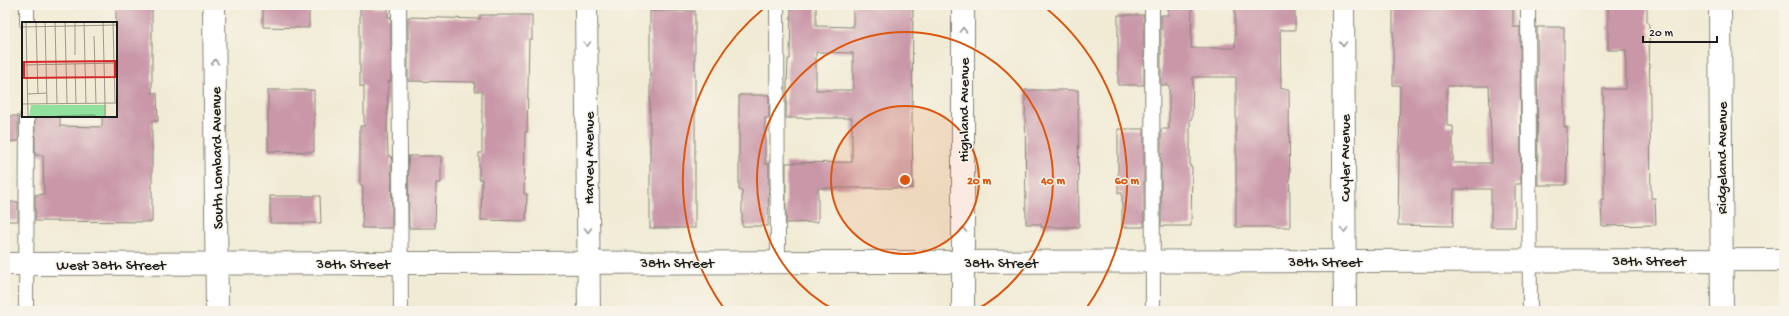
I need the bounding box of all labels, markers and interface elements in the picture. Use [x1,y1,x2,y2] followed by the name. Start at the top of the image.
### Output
[1643,18,1717,44] scale bar
[22,22,117,117] inset map
[959,27,967,33] one-way arrow
[1649,27,1674,41] text: 20 m
[583,41,591,47] one-way arrow
[1339,41,1347,47] one-way arrow
[956,57,974,162] street label: Highland Avenue
[211,59,219,65] one-way arrow
[208,86,228,229] street label: South Lombard Avenue
[1714,102,1732,214] street label: Ridgeland Avenue
[581,111,599,204] street label: Harvey Avenue
[1337,114,1355,202] street label: Cuyler Avenue
[898,173,912,187] centre of rings
[967,175,992,189] text: 20 m
[1040,175,1065,189] text: 40 m
[1115,175,1140,189] text: 60 m
[584,227,592,233] one-way arrow
[959,227,967,233] one-way arrow
[1340,227,1348,233] one-way arrow
[1611,253,1688,271] street label: 38th Street
[1287,254,1364,272] street label: 38th Street
[639,255,716,273] street label: 38th Street
[963,255,1040,273] street label: 38th Street
[315,256,392,274] street label: 38th Street
[56,257,168,275] street label: West 38th Street

